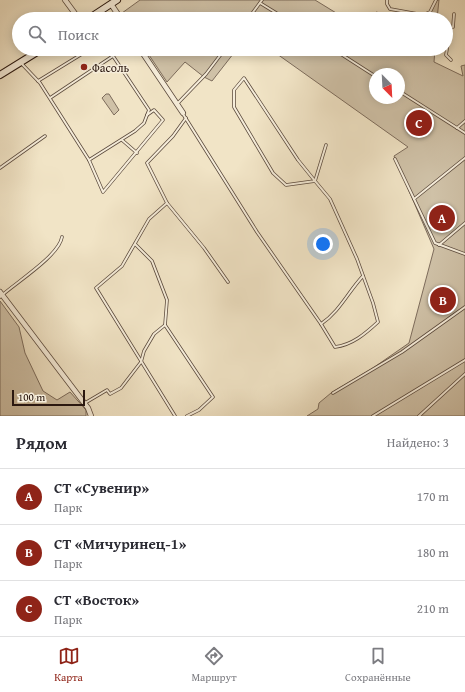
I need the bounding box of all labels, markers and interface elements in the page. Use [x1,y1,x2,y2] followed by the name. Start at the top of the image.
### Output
[12,12,453,56] search box
[26,23,48,45] icon: search
[58,24,99,45] text: Поиск
[92,59,130,76] place label: Фасоль
[79,62,89,72] marker: Фасоль
[369,68,405,104] north arrow
[406,108,432,138] pin: C
[429,203,455,233] pin: A
[313,234,333,254] your location
[430,285,456,315] pin: B
[12,388,85,407] scale bar
[18,389,45,405] text: 100 m
[16,430,67,455] text: Рядом
[387,433,449,452] text: Найдено: 3
[54,477,149,498] text: СТ «Сувенир»
[25,487,33,506] text: A
[417,487,449,506] text: 170 m
[54,498,82,517] text: Парк
[54,533,186,554] text: СТ «Мичуринец-1»
[25,543,33,562] text: B
[417,543,449,562] text: 180 m
[54,554,82,573] text: Парк
[54,589,139,610] text: СТ «Восток»
[25,599,33,618] text: C
[417,599,449,618] text: 210 m
[54,610,82,629] text: Парк
[54,645,83,685] tab: Карта
[191,645,236,685] tab: Маршрут
[345,645,411,685] tab: Сохранённые

